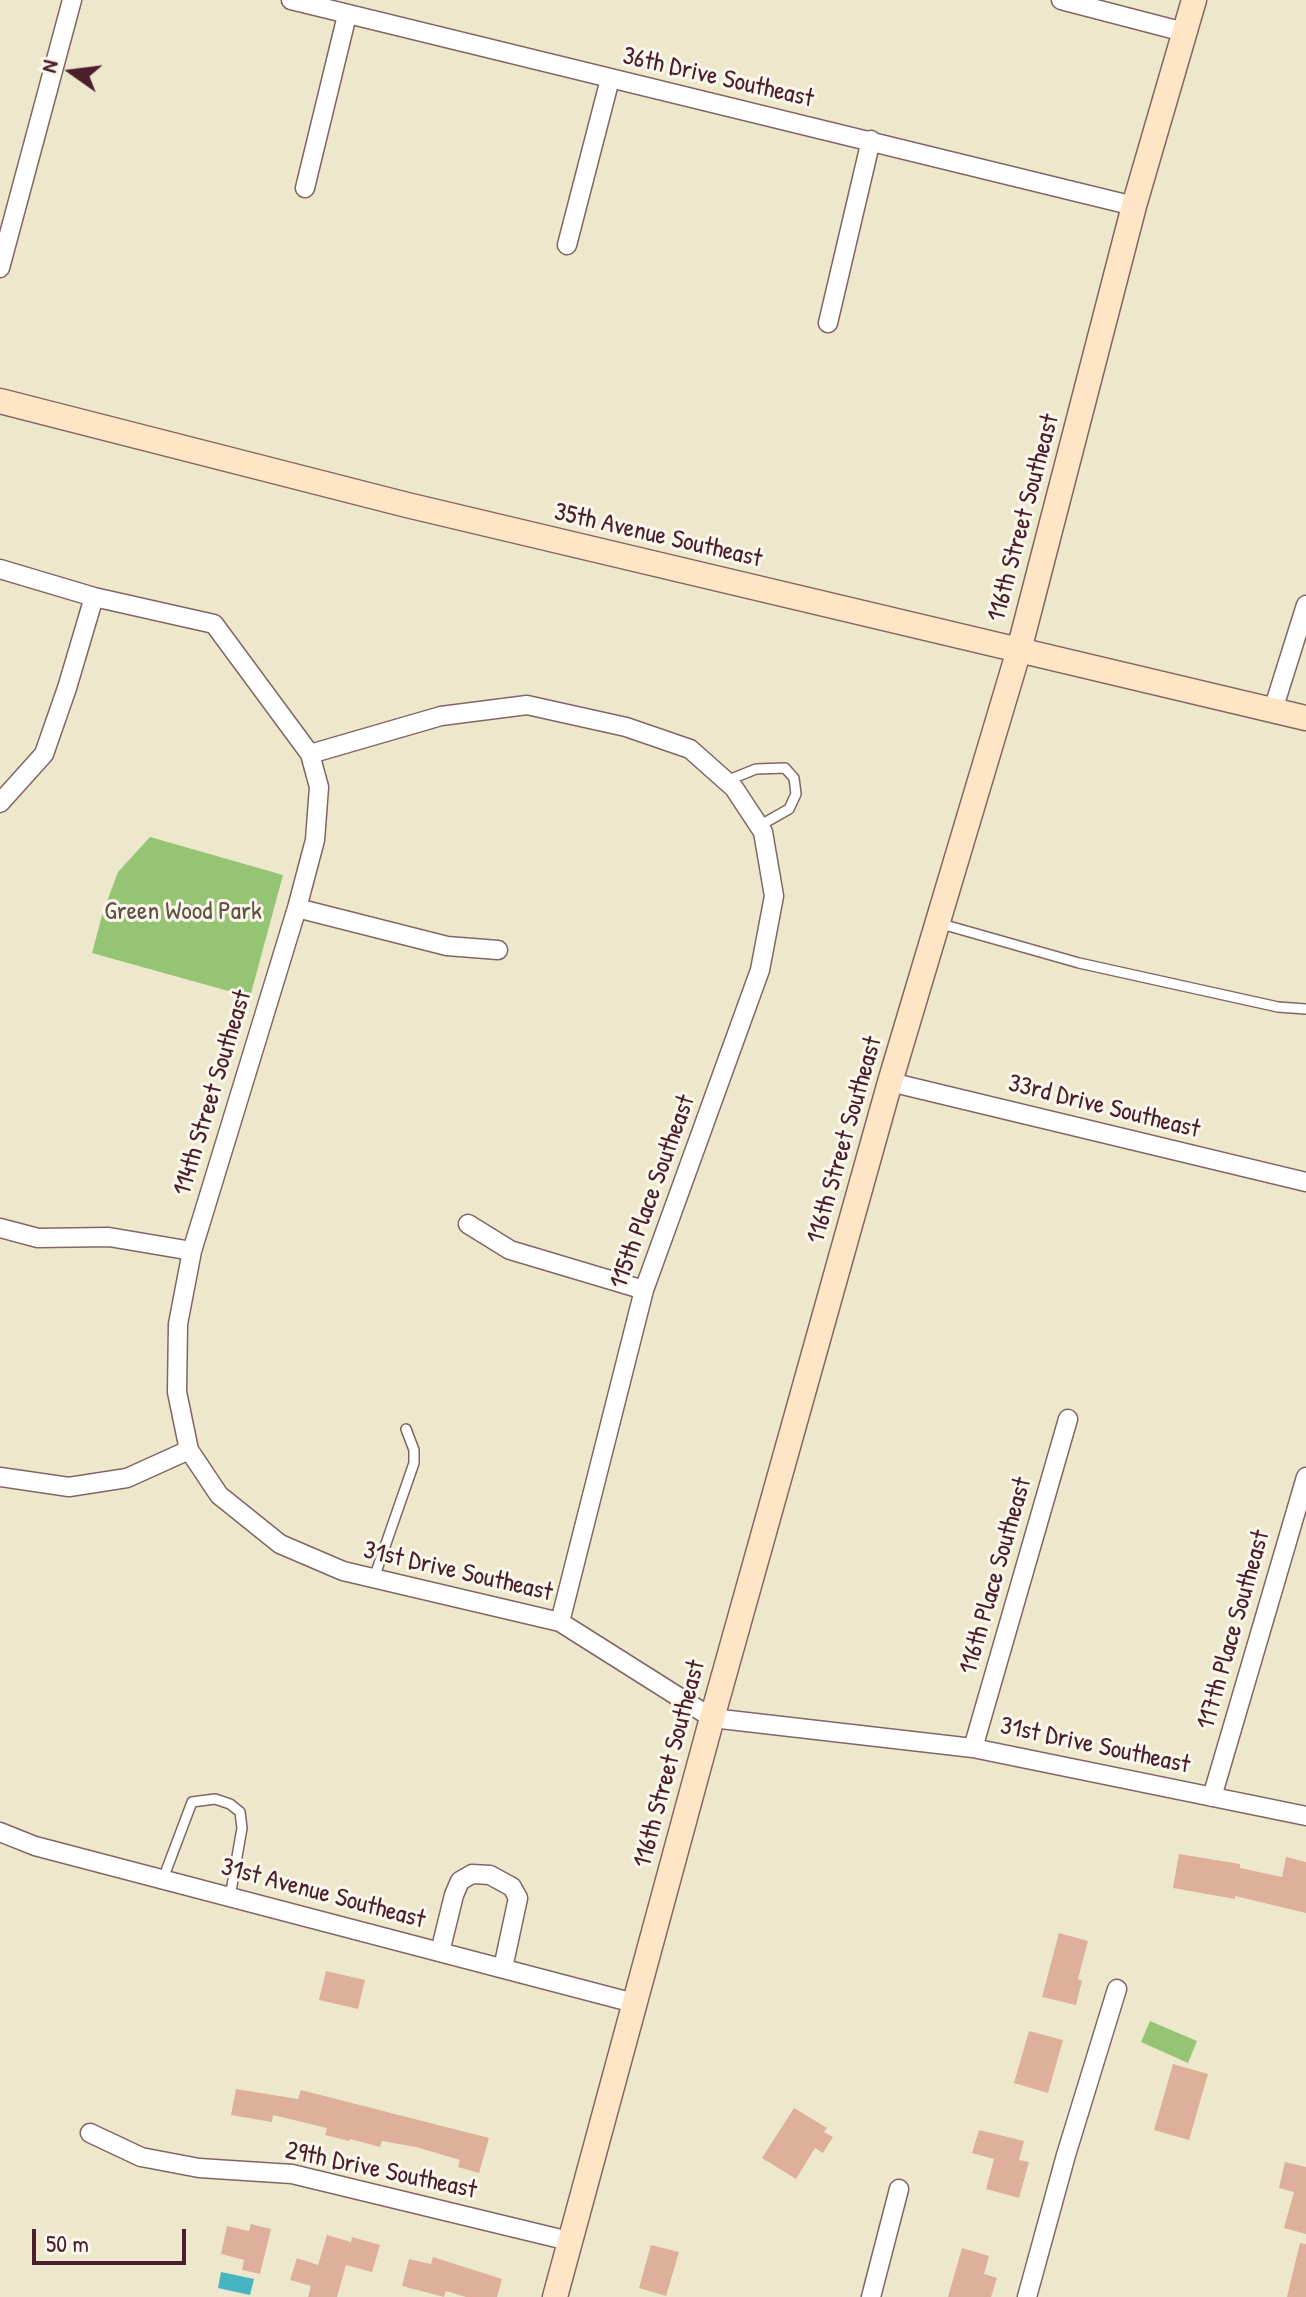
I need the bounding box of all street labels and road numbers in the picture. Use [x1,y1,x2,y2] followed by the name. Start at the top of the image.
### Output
[620,41,816,115] street label: 36th Drive Southeast
[981,411,1067,625] street label: 116th Street Southeast
[551,497,765,575] street label: 35th Avenue Southeast
[167,987,259,1199] street label: 114th Street Southeast
[801,1033,889,1247] street label: 116th Street Southeast
[1005,1068,1203,1146] street label: 33rd Drive Southeast
[603,1091,703,1293] street label: 115th Place Southeast
[953,1474,1039,1678] street label: 116th Place Southeast
[1191,1527,1277,1733] street label: 117th Place Southeast
[360,1535,556,1609] street label: 31st Drive Southeast
[627,1657,713,1871] street label: 116th Street Southeast
[997,1711,1193,1781] street label: 31st Drive Southeast
[217,1852,429,1936] street label: 31st Avenue Southeast
[283,2136,479,2206] street label: 29th Drive Southeast

